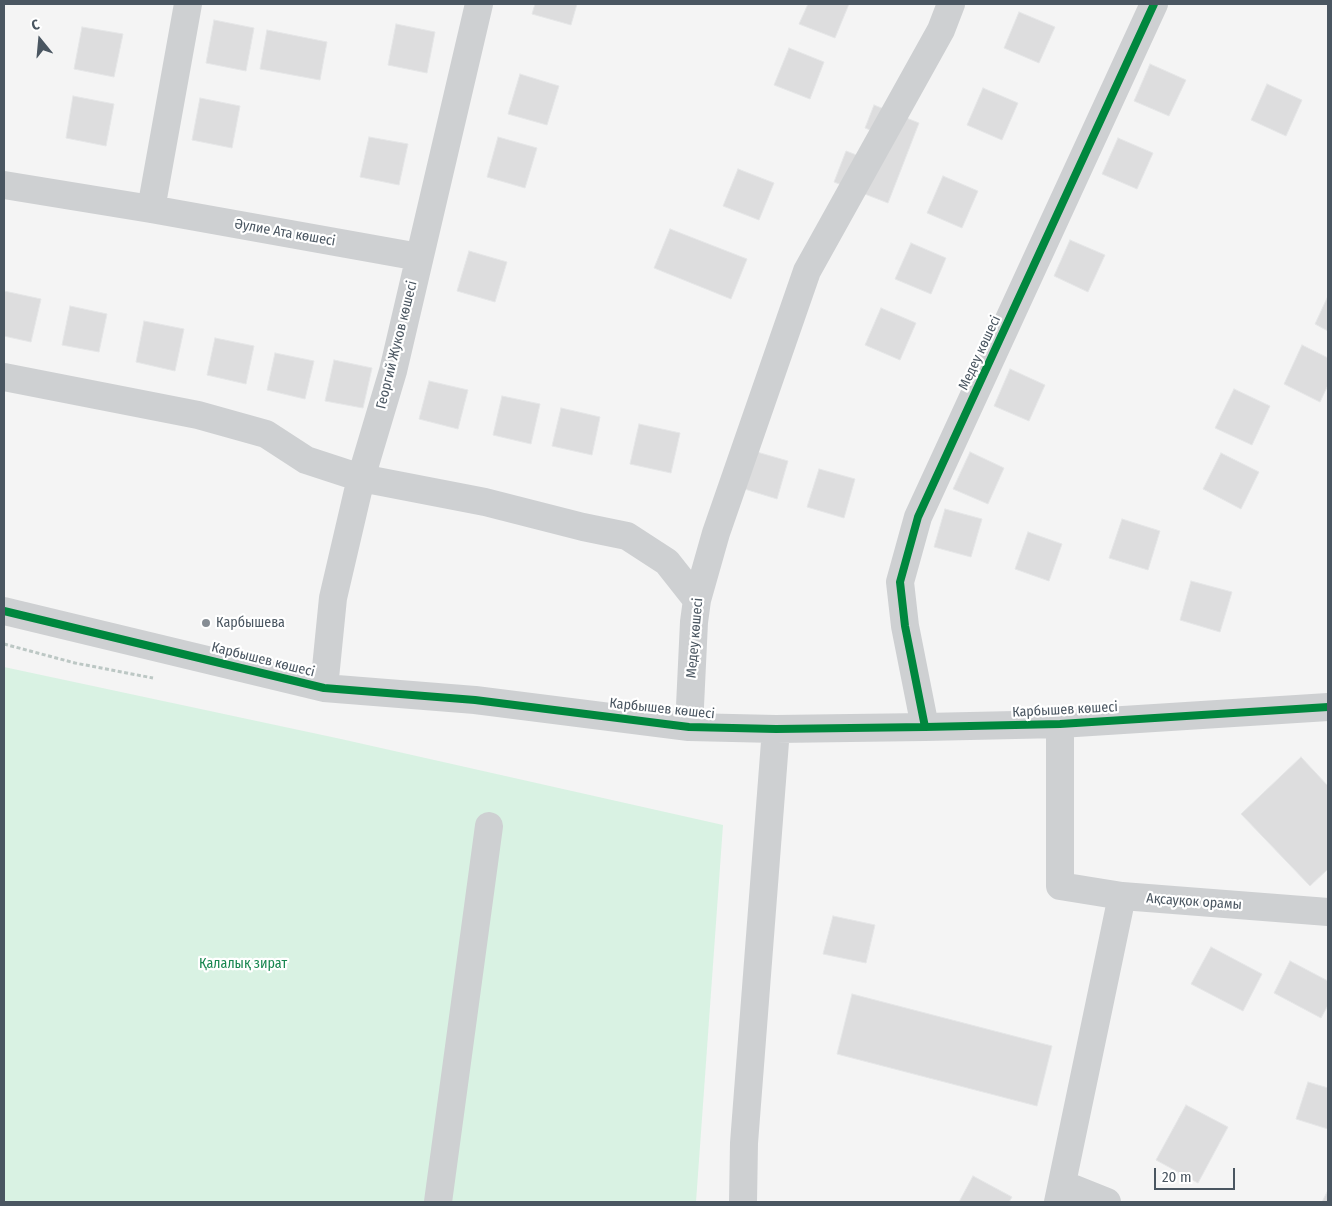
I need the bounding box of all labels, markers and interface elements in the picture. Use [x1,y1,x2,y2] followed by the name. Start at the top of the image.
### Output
[15,15,65,65] north arrow
[29,16,41,34] text: С
[233,216,337,250] street label: Әулие Ата көшесі
[373,279,421,411] street label: Георгий Жуков көшесі
[955,313,1005,393] street label: Медеу көшесі
[683,597,707,679] street label: Медеу көшесі
[216,615,285,631] place label: Карбышева
[200,617,212,629] marker: Карбышева
[210,639,316,681] street label: Карбышев көшесі
[609,695,715,723] street label: Карбышев көшесі
[1012,699,1118,721] street label: Карбышев көшесі
[1146,890,1242,914] street label: Ақсауқок орамы
[199,956,287,972] park label: Қалалық зират
[1157,1158,1238,1190] scale bar
[1162,1168,1192,1186] text: 20 m

